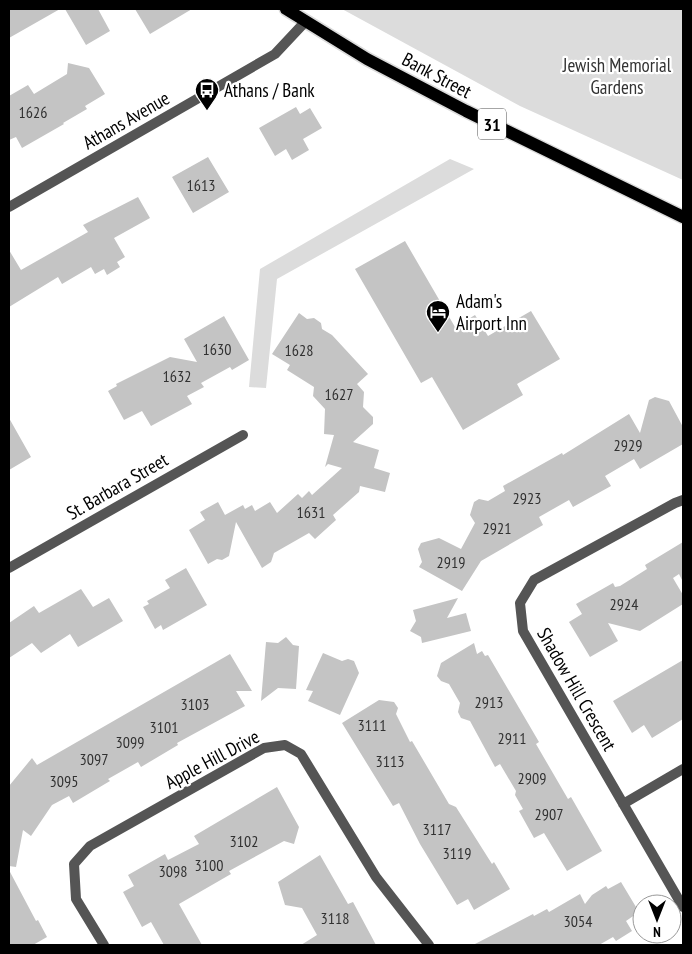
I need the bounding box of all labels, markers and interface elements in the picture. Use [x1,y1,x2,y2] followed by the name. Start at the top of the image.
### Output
[398,47,476,104] street label: Bank Street
[562,53,672,99] park label: Jewish Memorial Gardens
[194,77,220,111] bus stop icon: Athans / Bank
[224,78,315,102] place label: Athans / Bank
[78,85,174,154] street label: Athans Avenue
[19,102,47,122] house number: 1626
[478,108,506,140] road number: 31
[187,175,215,195] house number: 1613
[456,289,527,335] place label: Adam's Airport Inn
[425,299,451,333] hotel icon: Adam's Airport Inn
[203,339,231,359] house number: 1630
[285,340,313,360] house number: 1628
[163,366,191,386] house number: 1632
[325,384,353,404] house number: 1627
[614,435,642,455] house number: 2929
[62,447,173,525] street label: St. Barbara Street
[513,488,541,508] house number: 2923
[297,502,325,522] house number: 1631
[483,518,511,538] house number: 2921
[437,552,465,572] house number: 2919
[610,594,638,614] house number: 2924
[532,623,622,756] street label: Shadow Hill Crescent
[475,692,503,712] house number: 2913
[181,694,209,714] house number: 3103
[358,715,386,735] house number: 3111
[150,717,178,737] house number: 3101
[161,724,263,794] street label: Apple Hill Drive
[498,728,526,748] house number: 2911
[116,732,144,752] house number: 3099
[80,749,108,769] house number: 3097
[376,751,404,771] house number: 3113
[518,768,546,788] house number: 2909
[50,771,78,791] house number: 3095
[535,804,563,824] house number: 2907
[423,819,451,839] house number: 3117
[230,831,258,851] house number: 3102
[443,843,471,863] house number: 3119
[195,855,223,875] house number: 3100
[159,861,187,881] house number: 3098
[632,894,682,944] north arrow
[321,908,349,928] house number: 3118
[564,911,592,931] house number: 3054
[653,923,661,941] text: N

